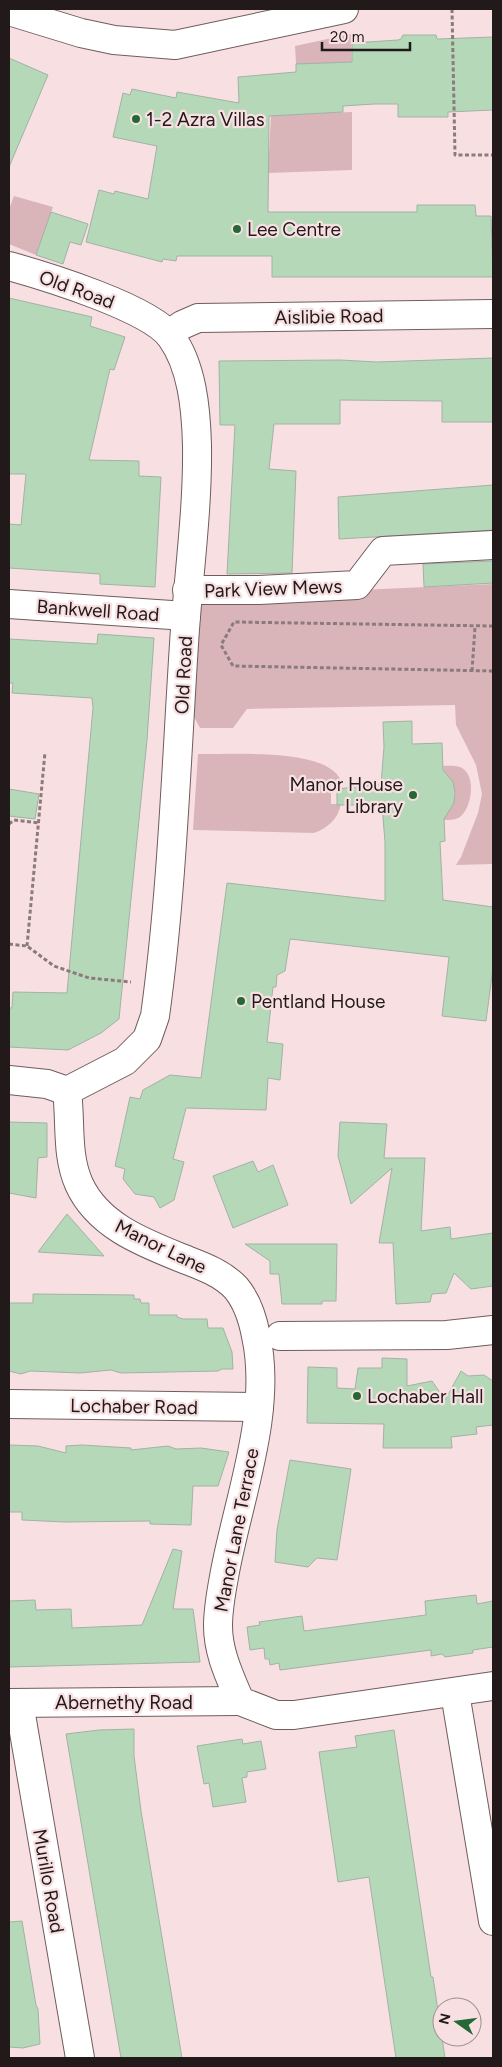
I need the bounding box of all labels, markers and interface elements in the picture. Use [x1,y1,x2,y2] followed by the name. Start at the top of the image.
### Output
[322,20,410,52] scale bar
[330,28,364,46] text: 20 m
[146,108,265,131] place label: 1-2 Azra Villas
[130,113,142,125] marker: 1-2 Azra Villas
[247,218,341,241] place label: Lee Centre
[231,223,243,235] marker: Lee Centre
[36,265,118,314] street label: Old Road
[274,304,384,329] street label: Aislibie Road
[204,575,343,602] street label: Park View Mews
[36,595,160,626] street label: Bankwell Road
[170,635,197,715] street label: Old Road
[289,773,403,818] place label: Manor House Library
[407,789,419,801] marker: Manor House Library
[251,990,385,1013] place label: Pentland House
[235,995,247,1007] marker: Pentland House
[111,1214,210,1278] street label: Manor Lane
[367,1385,483,1408] place label: Lochaber Hall
[351,1390,363,1402] marker: Lochaber Hall
[70,1394,198,1419] street label: Lochaber Road
[209,1446,264,1614] street label: Manor Lane Terrace
[55,1691,193,1714] street label: Abernethy Road
[28,1827,69,1935] street label: Murillo Road
[432,1997,482,2047] north arrow
[435,2012,454,2026] text: N

